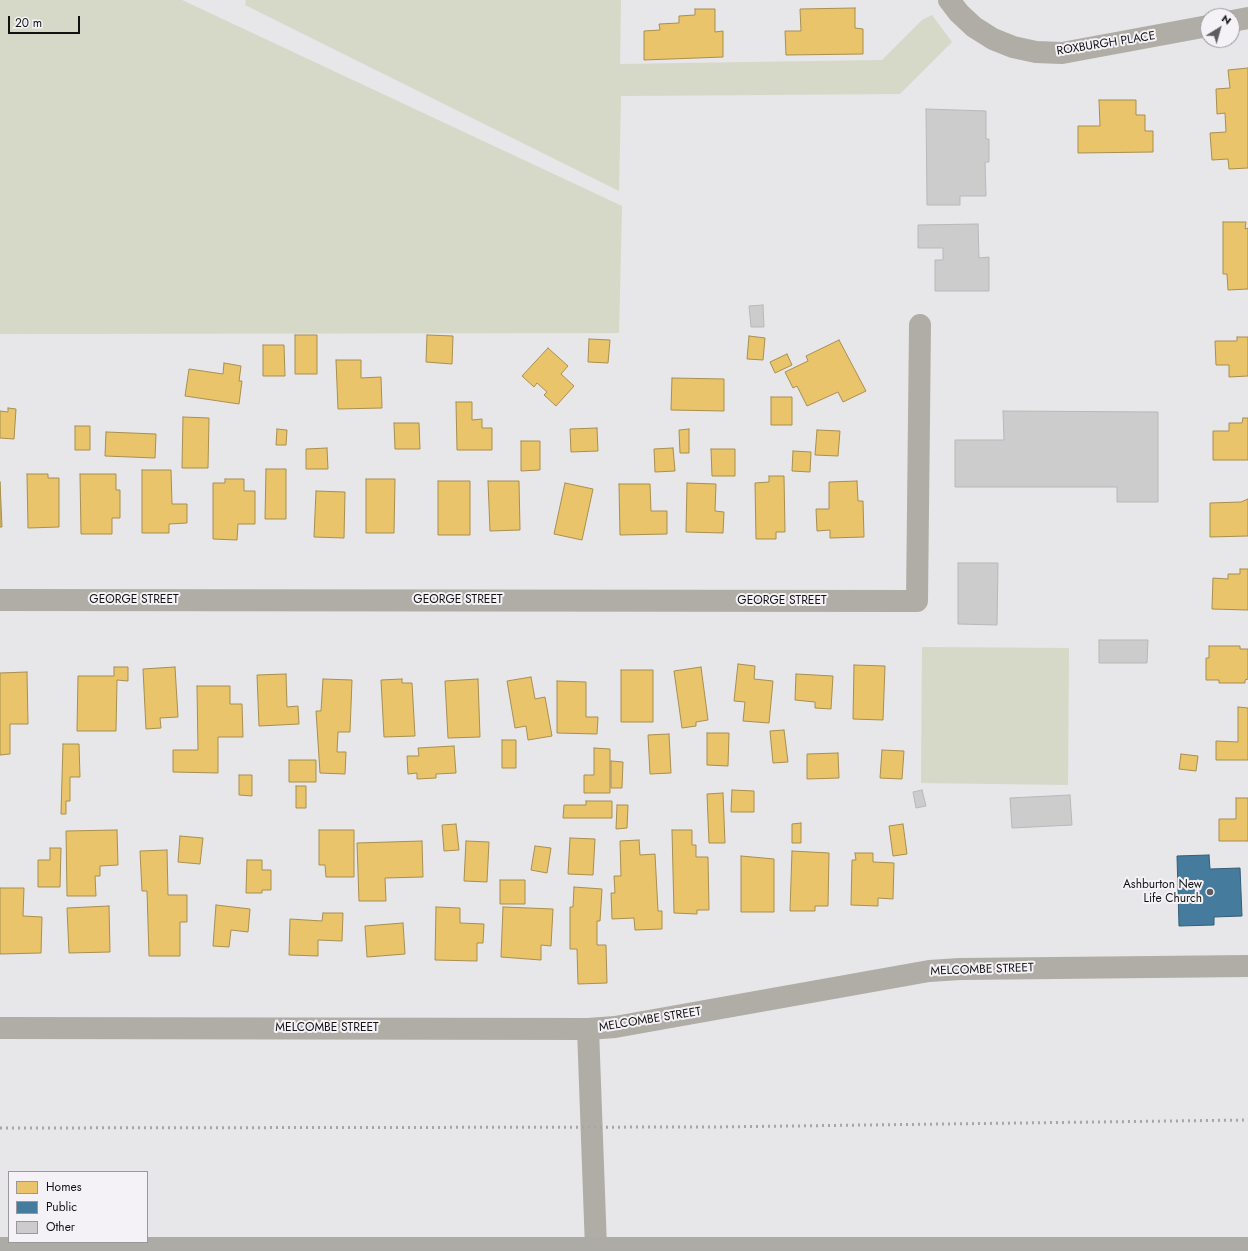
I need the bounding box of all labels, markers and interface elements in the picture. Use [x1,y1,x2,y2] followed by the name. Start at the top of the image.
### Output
[10,8,82,34] scale bar
[1200,8,1240,48] north arrow
[1218,10,1235,28] text: N
[15,14,42,32] text: 20 m
[1056,29,1156,59] street label: ROXBURGH PLACE
[89,593,179,607] street label: GEORGE STREET
[413,593,503,607] street label: GEORGE STREET
[737,594,827,608] street label: GEORGE STREET
[1123,878,1202,906] place label: Ashburton New Life Church
[1205,887,1215,897] marker: Ashburton New Life Church
[930,961,1034,979] street label: MELCOMBE STREET
[598,1005,702,1035] street label: MELCOMBE STREET
[275,1021,379,1035] street label: MELCOMBE STREET
[8,1171,148,1243] legend
[46,1178,82,1196] text: Homes
[46,1198,77,1216] text: Public
[46,1218,75,1236] text: Other

